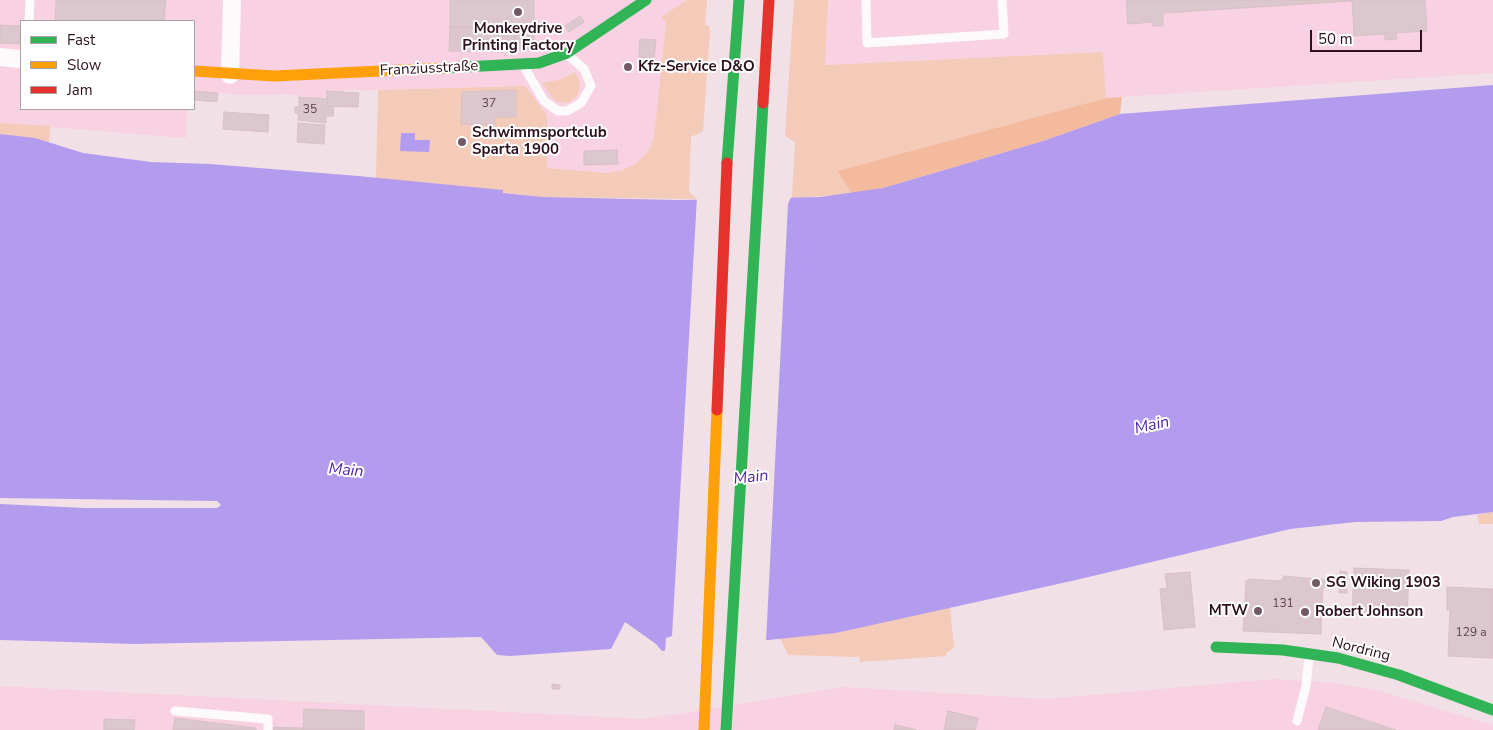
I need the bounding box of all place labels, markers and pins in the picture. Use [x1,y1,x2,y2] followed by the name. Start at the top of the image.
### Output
[512,6,524,18] marker: Monkeydrive Printing Factory
[462,20,574,55] place label: Monkeydrive Printing Factory
[638,58,755,76] place label: Kfz-Service D&O
[622,61,634,73] marker: Kfz-Service D&O
[472,124,607,159] place label: Schwimmsportclub Sparta 1900
[456,136,468,148] marker: Schwimmsportclub Sparta 1900
[1326,574,1441,592] place label: SG Wiking 1903
[1310,577,1322,589] marker: SG Wiking 1903
[1209,602,1248,620] place label: MTW
[1315,603,1423,621] place label: Robert Johnson
[1252,605,1264,617] marker: MTW
[1299,606,1311,618] marker: Robert Johnson

